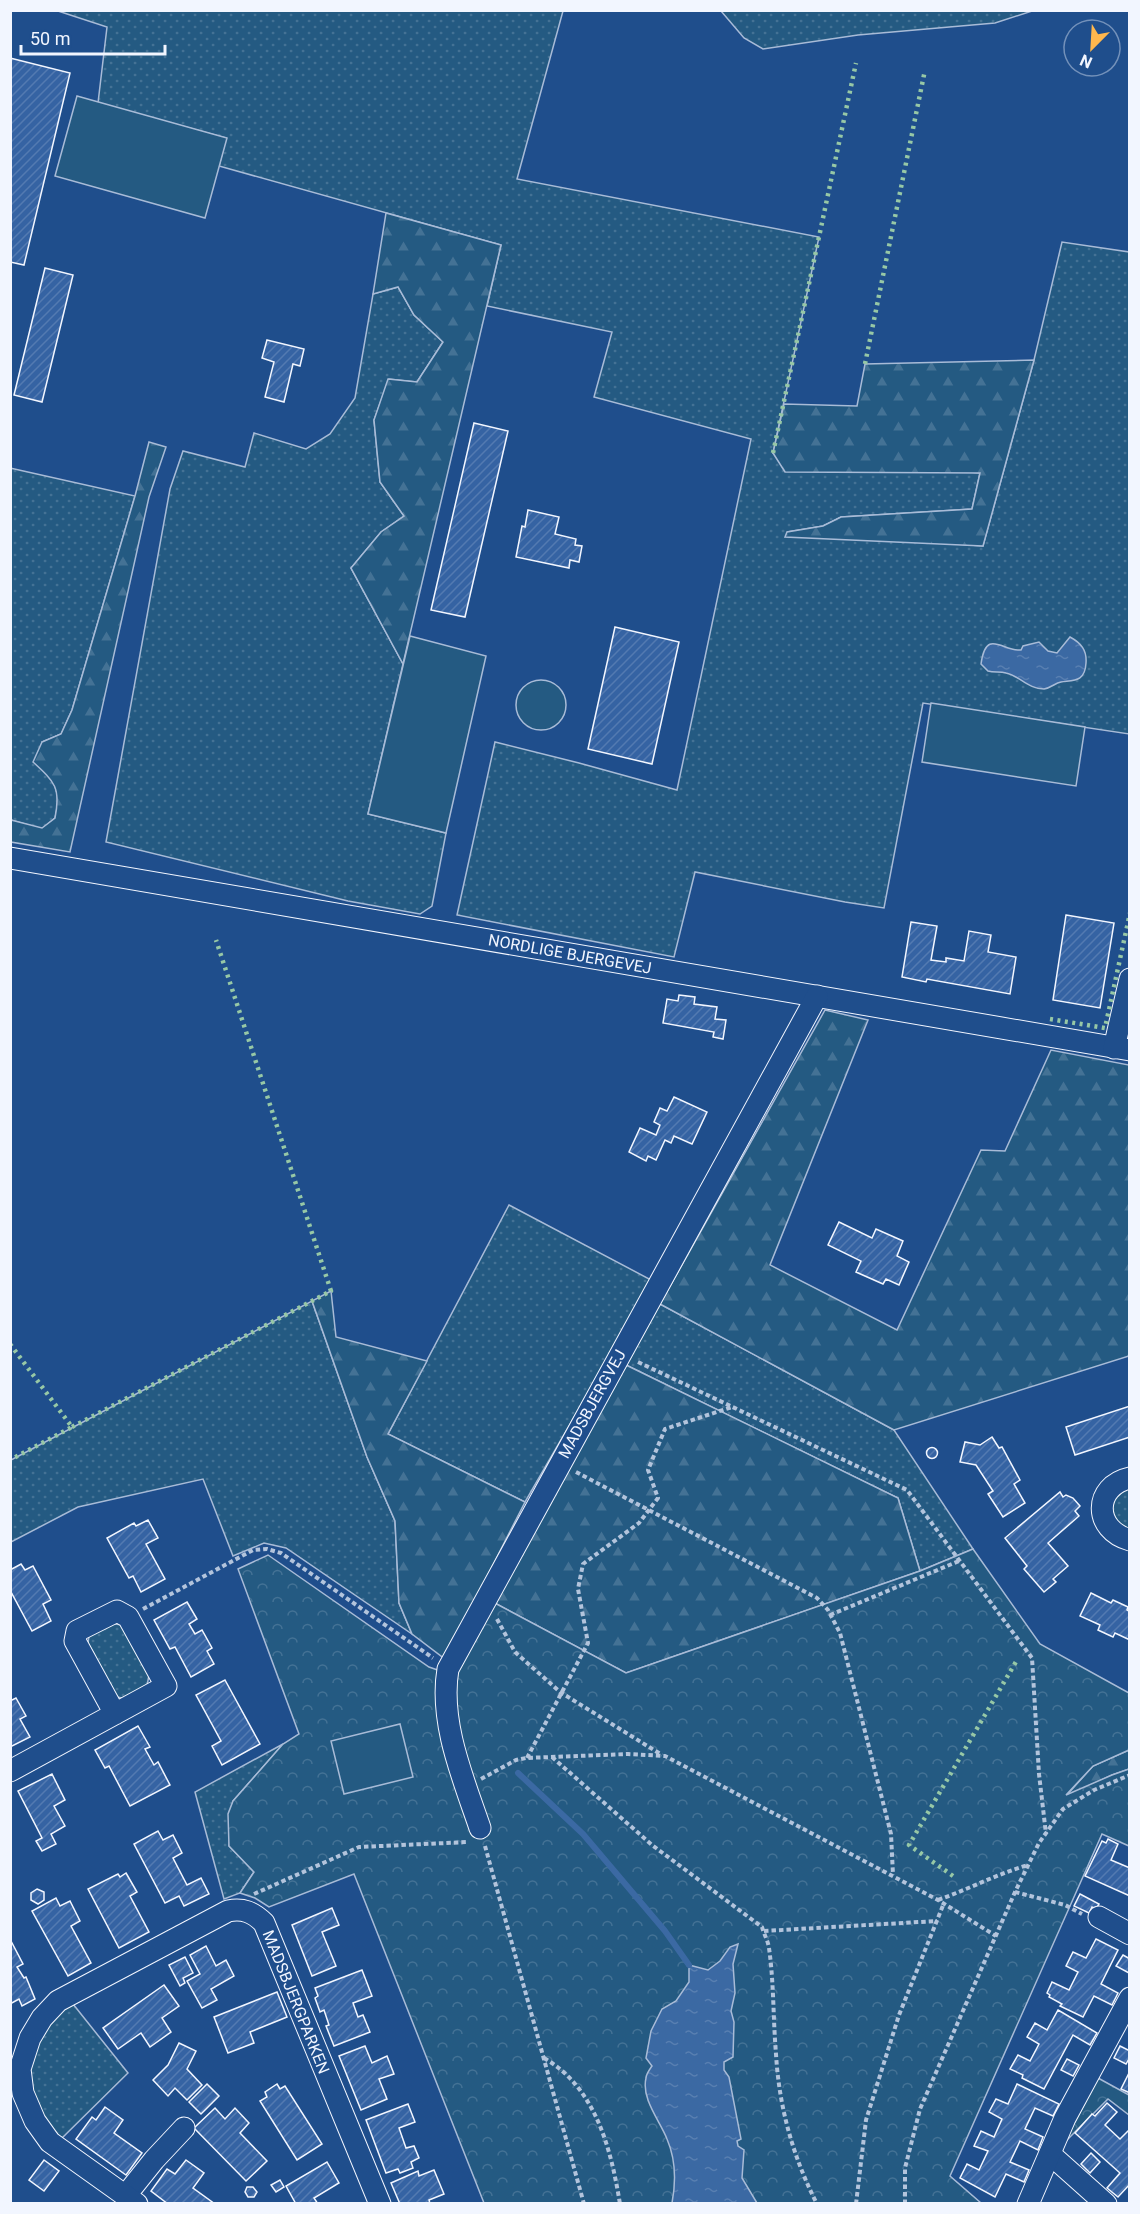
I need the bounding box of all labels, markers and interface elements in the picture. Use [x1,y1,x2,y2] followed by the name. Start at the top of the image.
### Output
[21,18,165,56] scale bar
[1062,18,1122,78] north arrow
[30,28,70,49] text: 50 m
[1077,50,1095,72] text: N
[487,930,653,978] street label: NORDLIGE BJERGEVEJ
[554,1346,630,1462] street label: MADSBJERGVEJ
[259,1927,333,2077] street label: MADSBJERGPARKEN

